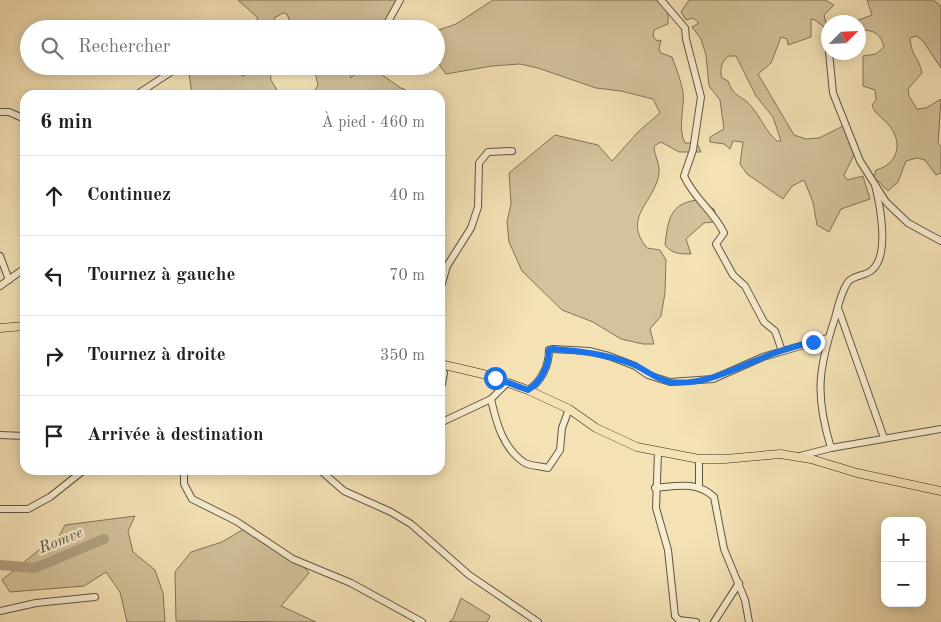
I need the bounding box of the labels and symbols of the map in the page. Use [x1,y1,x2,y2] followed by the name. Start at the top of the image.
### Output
[821,15,866,60] north arrow
[802,331,825,354] route end
[484,367,507,390] route start
[36,525,86,557] water label: Romve

